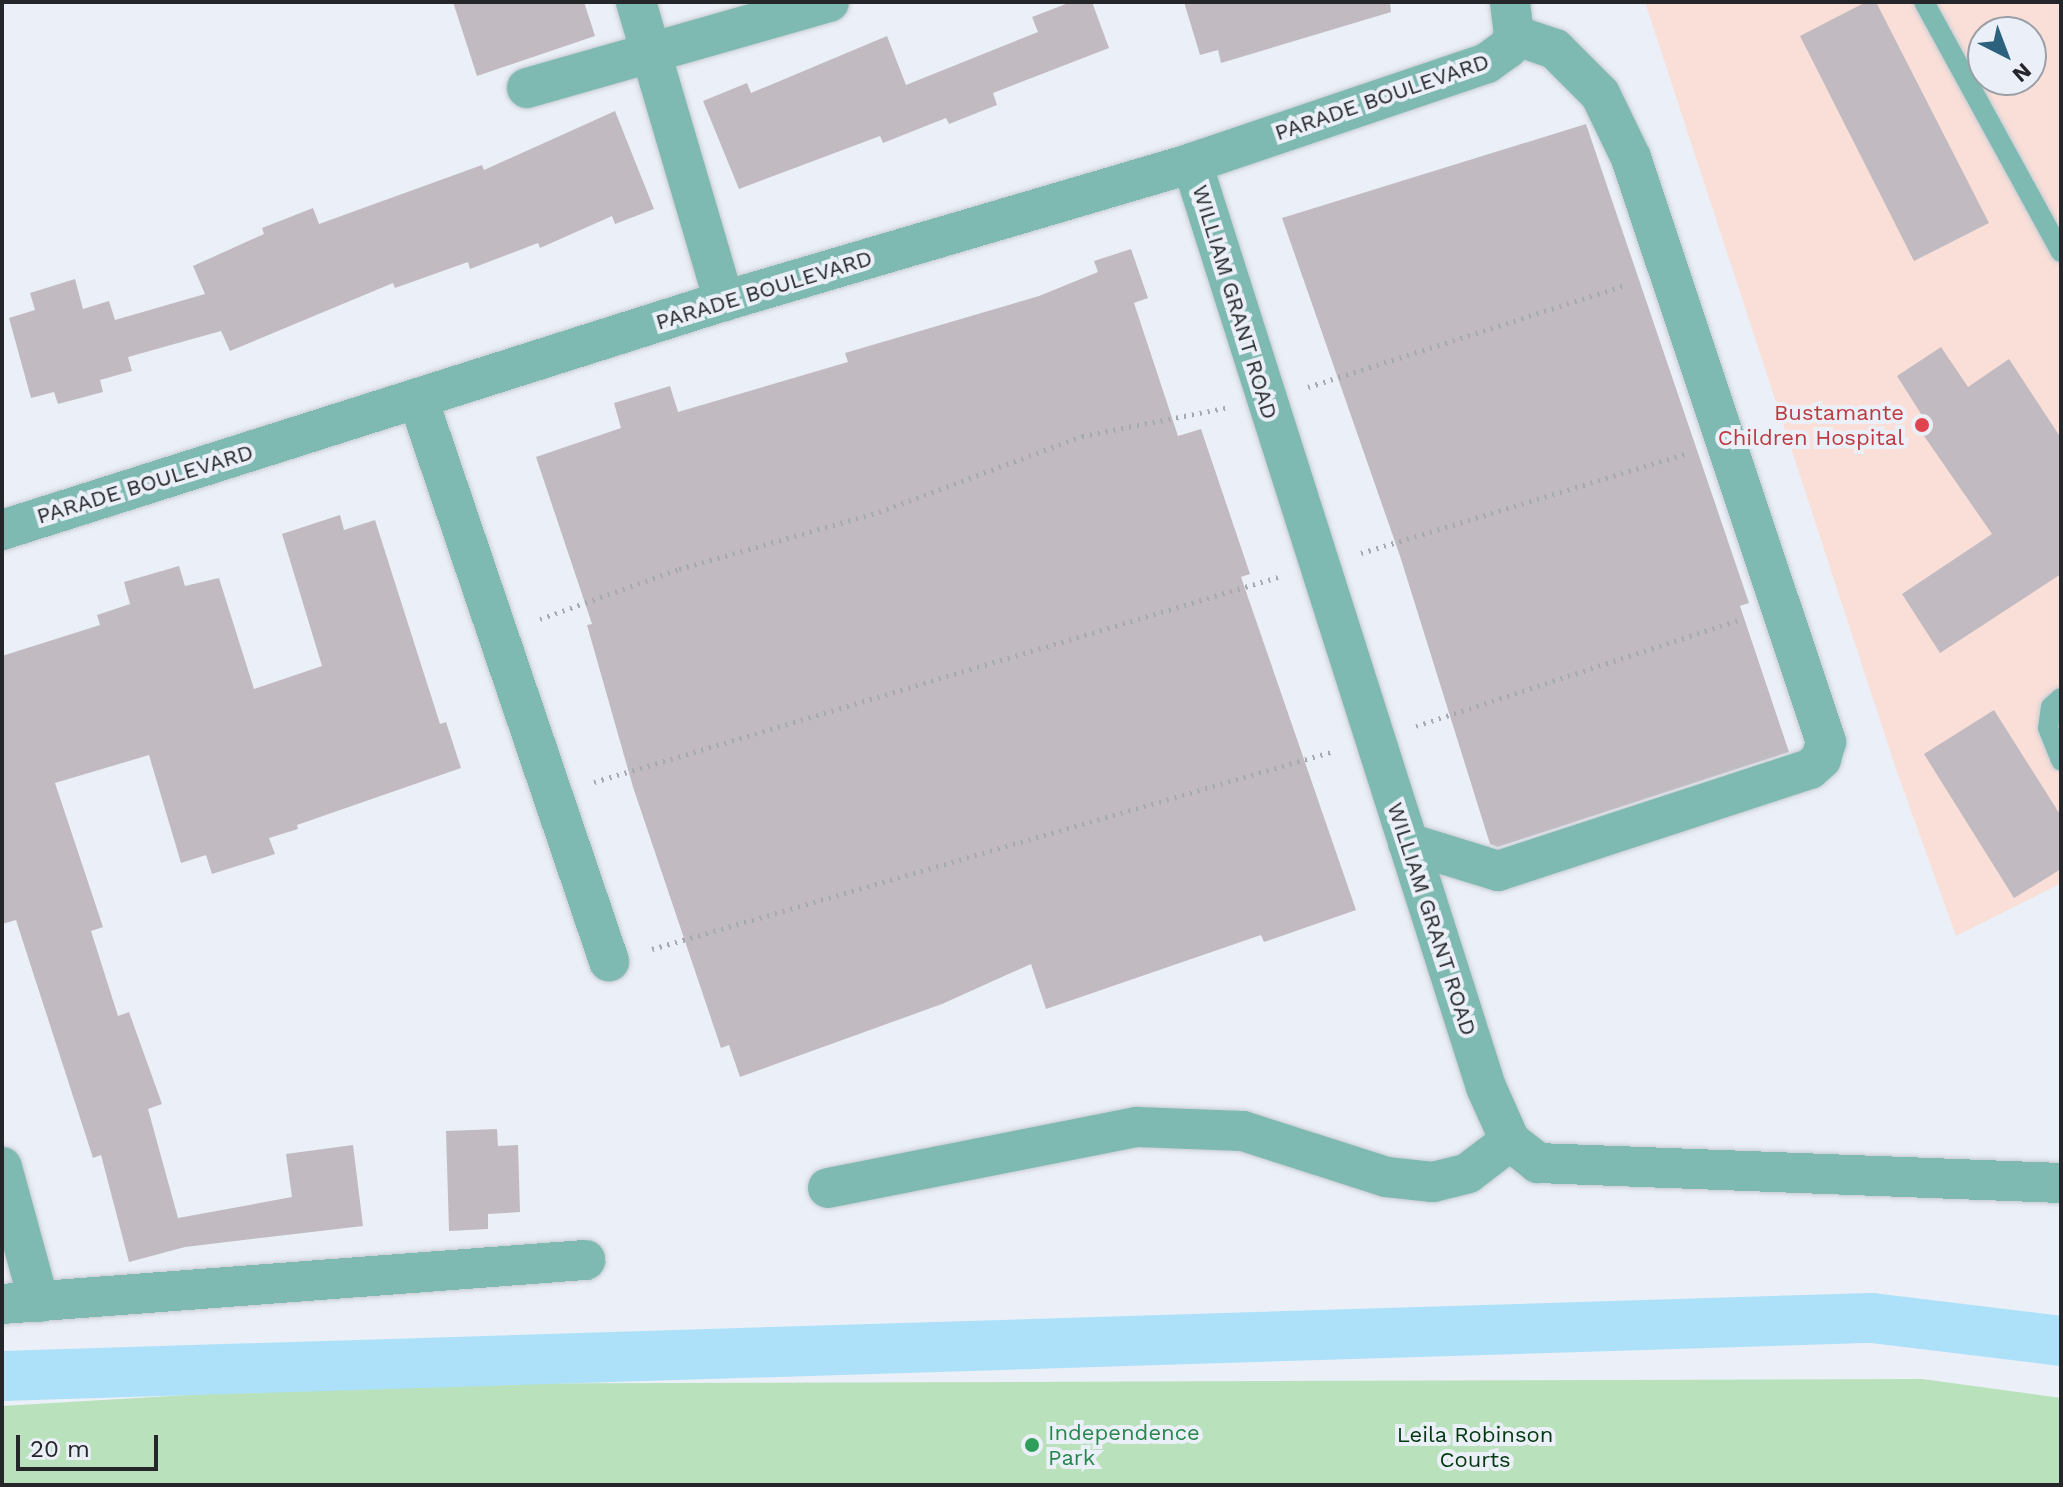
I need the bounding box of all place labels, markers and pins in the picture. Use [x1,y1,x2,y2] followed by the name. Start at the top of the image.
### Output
[1718,399,1904,450] place label: Bustamante Children Hospital
[1911,414,1933,436] marker: Bustamante Children Hospital
[1048,1419,1200,1470] place label: Independence Park
[1023,1436,1041,1454] marker: Independence Park

